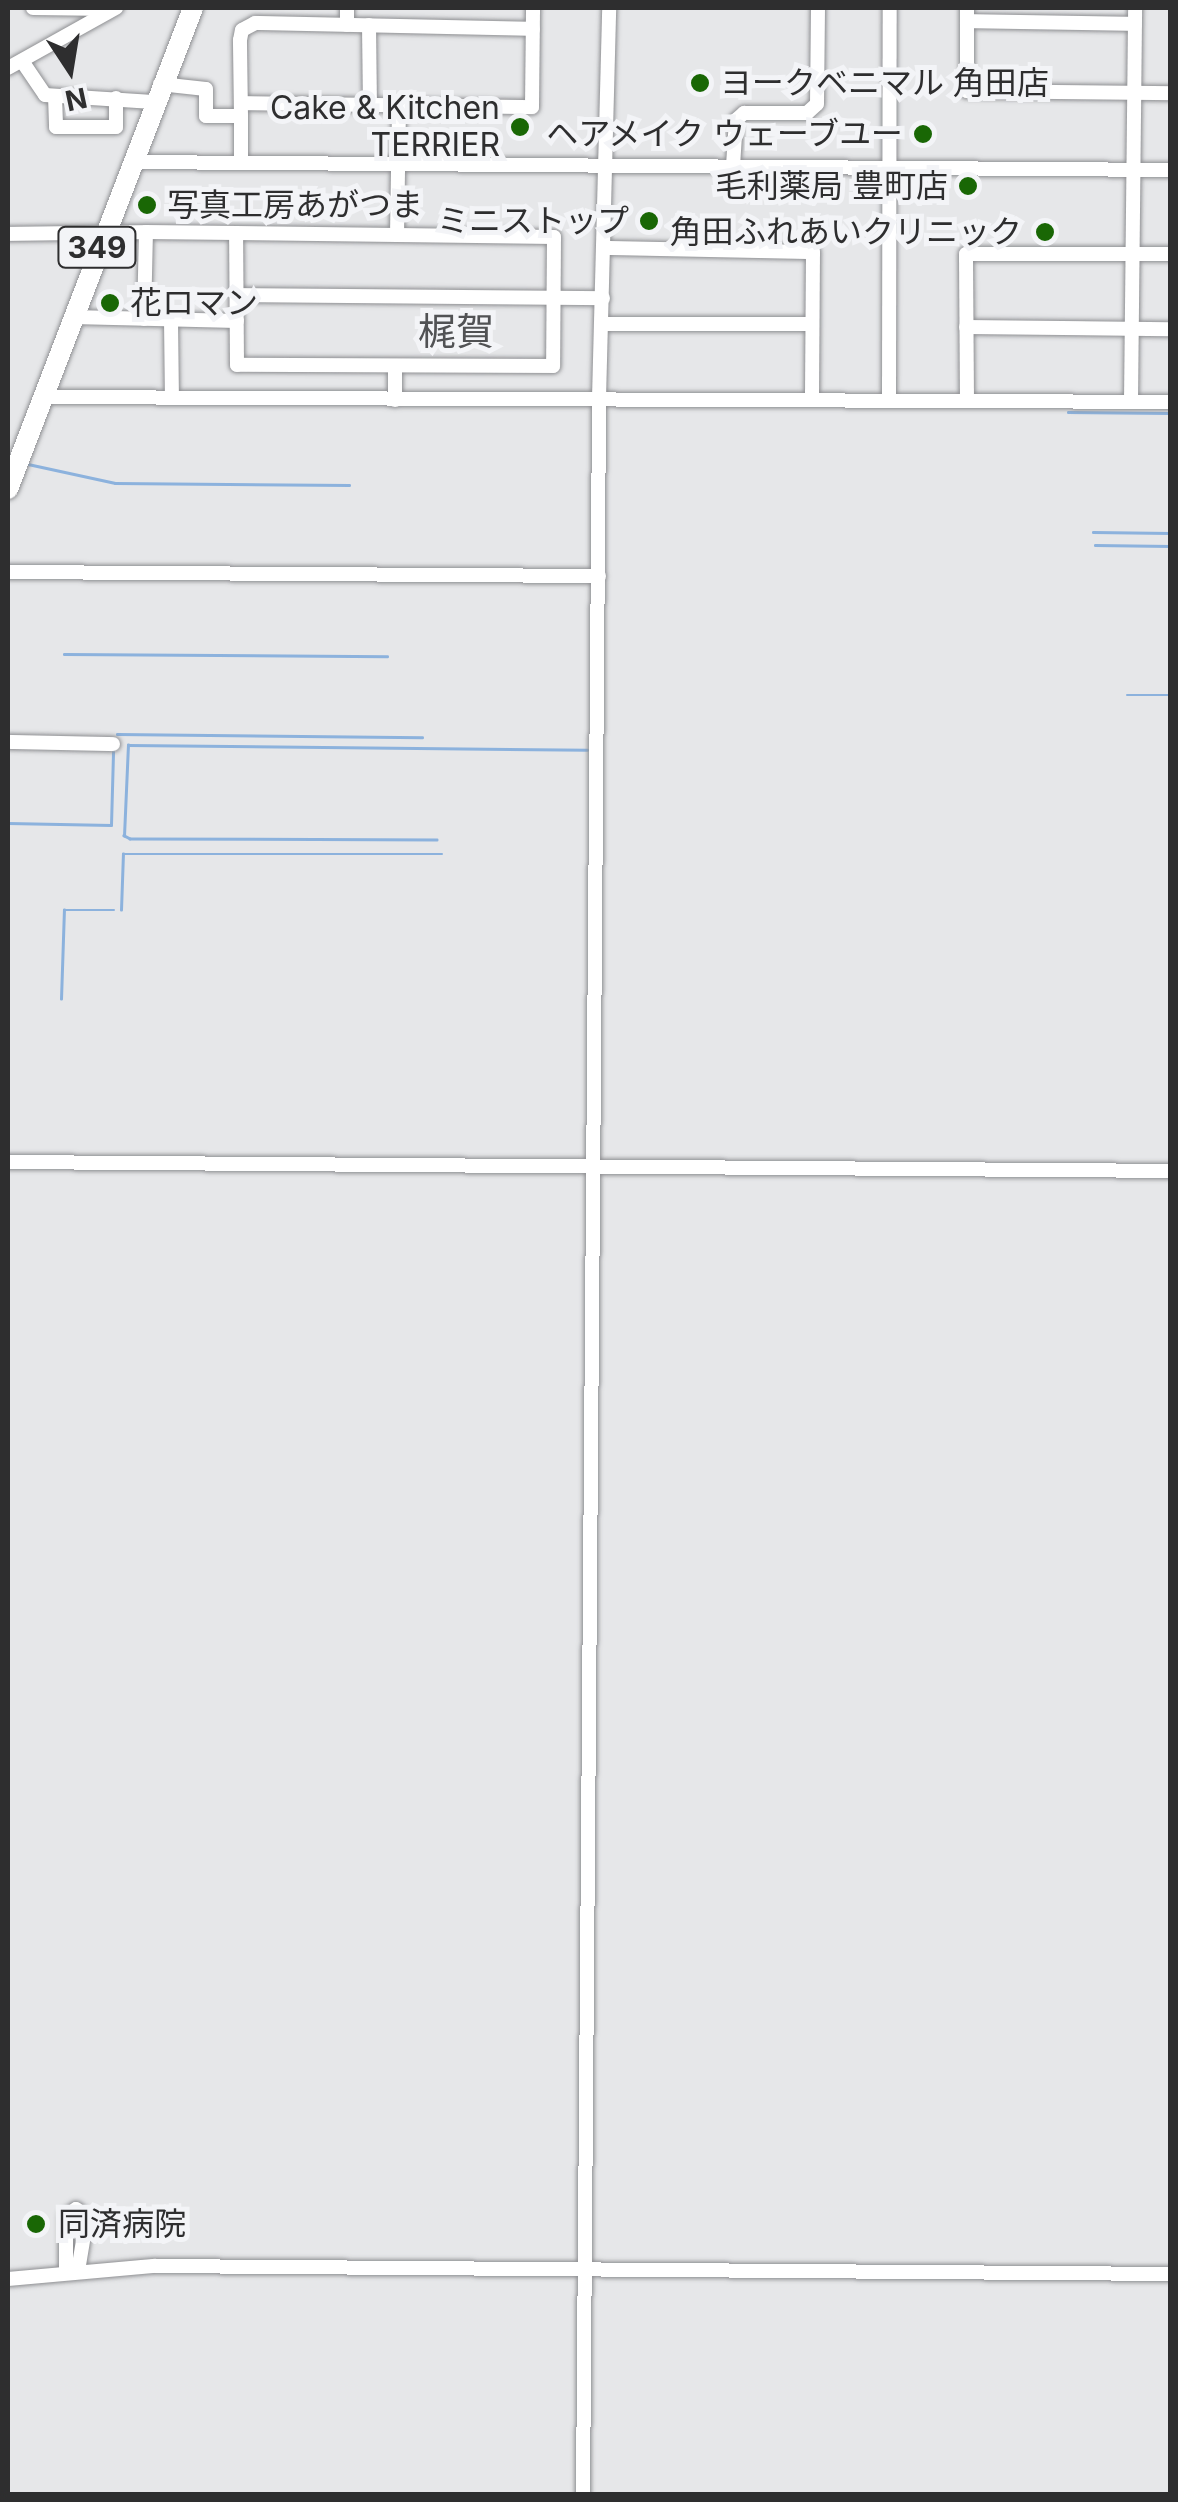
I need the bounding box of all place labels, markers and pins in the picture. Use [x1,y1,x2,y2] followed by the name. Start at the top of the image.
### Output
[720,64,1049,102] place label: ヨークベニマル 角田店
[689,72,711,94] marker: ヨークベニマル 角田店
[270,90,500,165] place label: Cake & Kitchen TERRIER
[542,115,903,153] place label: ヘアメイク ウェーブユー
[509,116,531,138] marker: Cake & Kitchen TERRIER
[912,123,934,145] marker: ヘアメイク ウェーブユー
[715,167,948,205] place label: 毛利薬局 豊町店
[957,175,979,197] marker: 毛利薬局 豊町店
[167,186,423,224] place label: 写真工房あがつま
[136,194,158,216] marker: 写真工房あがつま
[437,202,629,240] place label: ミニストップ
[638,210,660,232] marker: ミニストップ
[670,213,1022,251] place label: 角田ふれあいクリニック
[1032,219,1058,245] marker: 角田ふれあいクリニック
[130,284,258,322] place label: 花ロマン
[99,292,121,314] marker: 花ロマン
[58,2205,186,2243] place label: 同済病院
[23,2211,49,2237] marker: 同済病院

